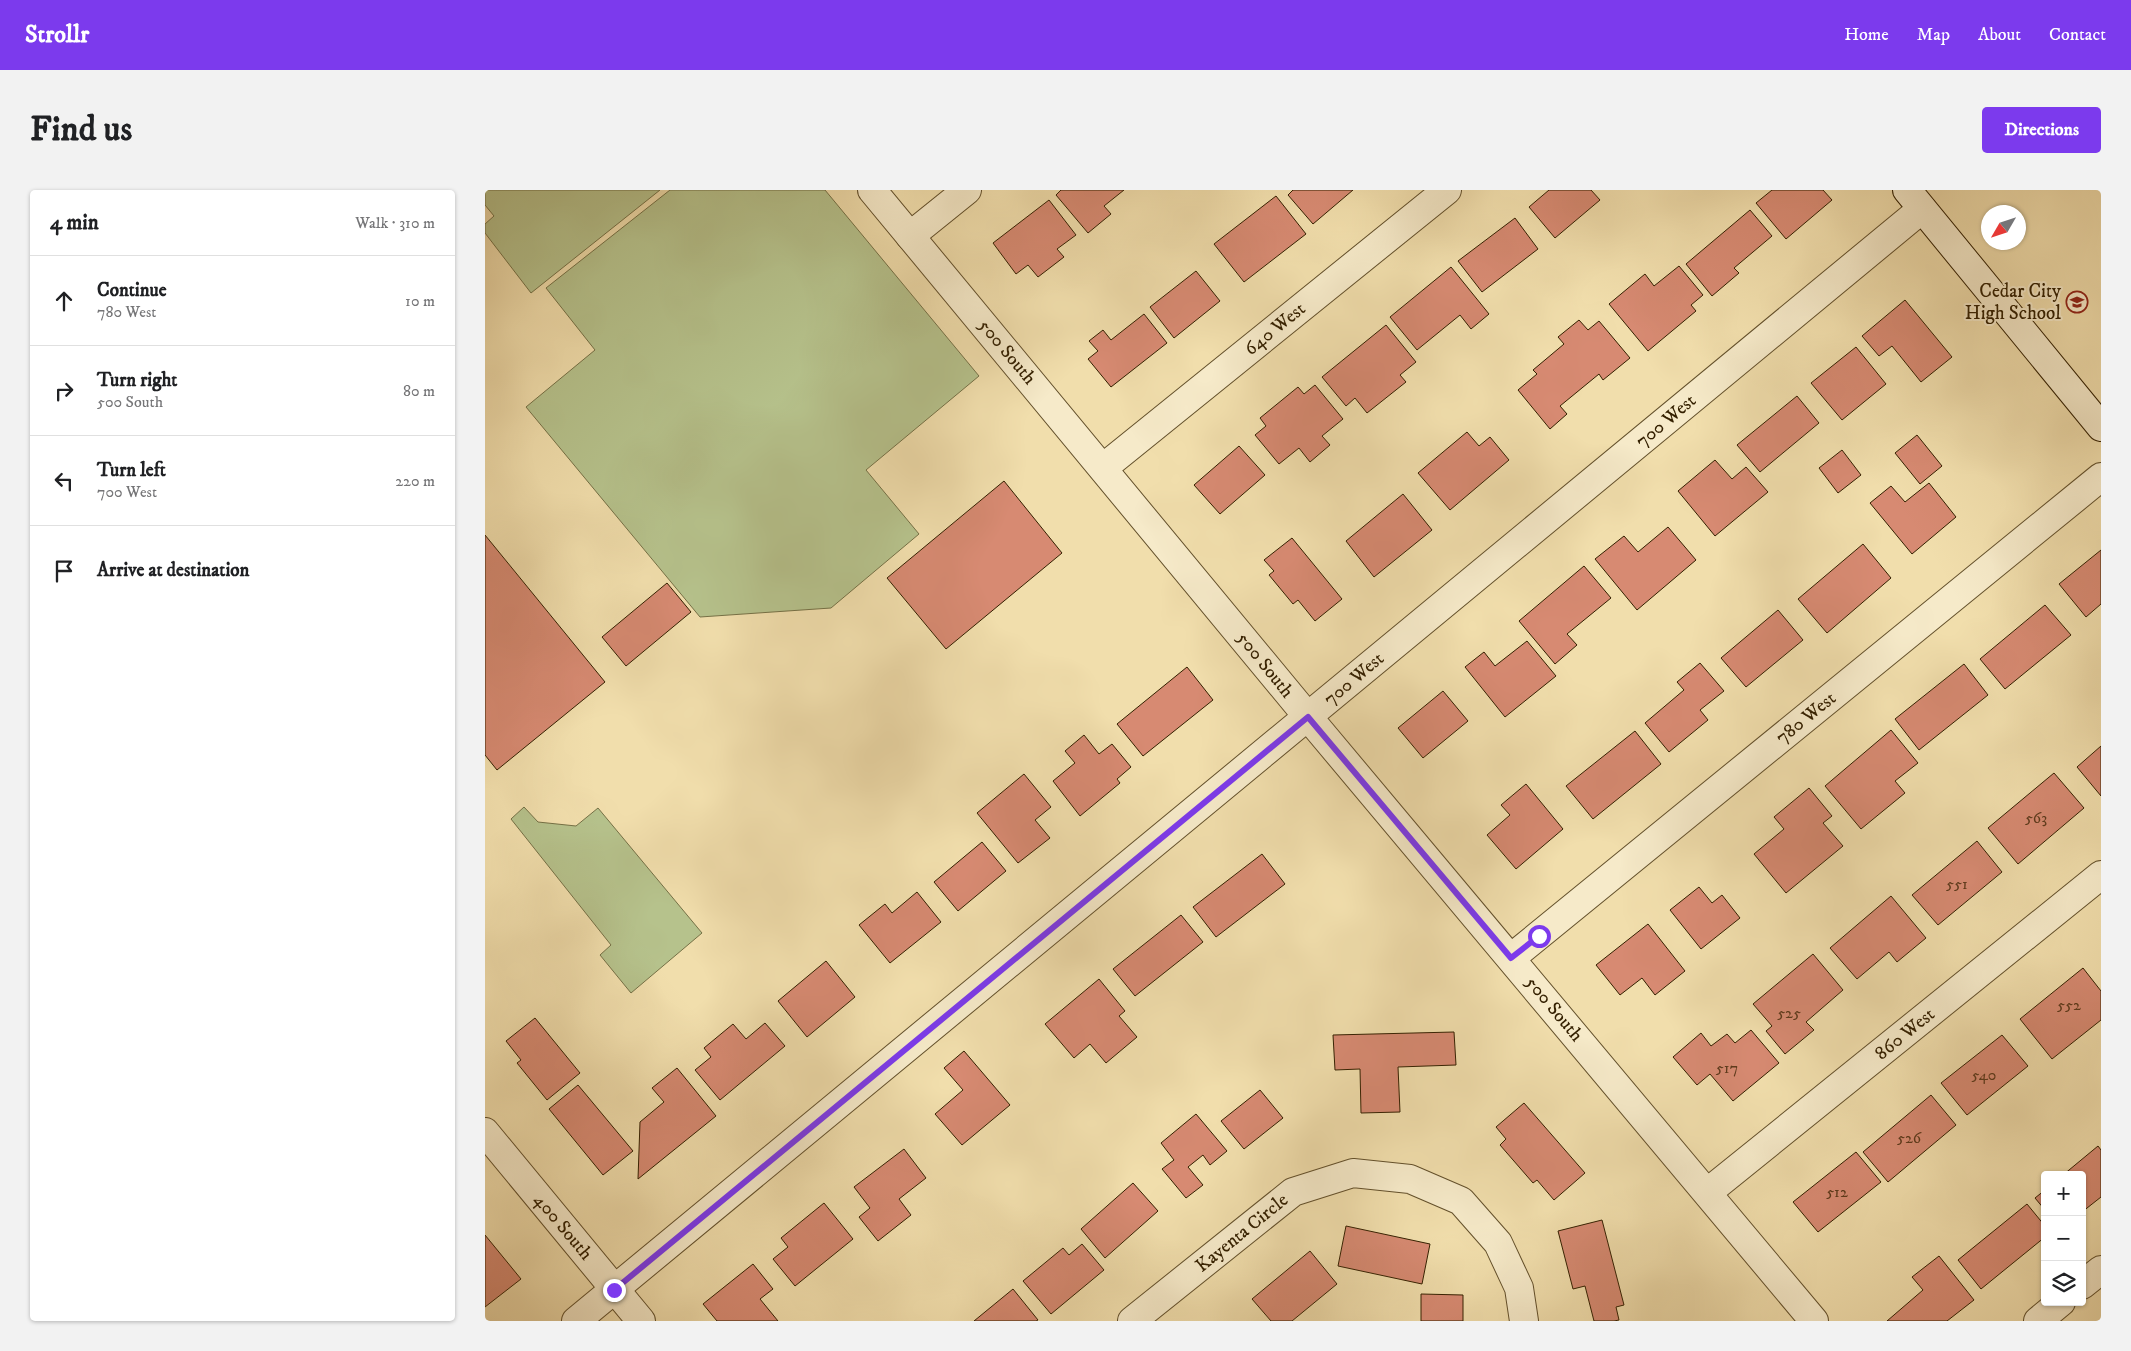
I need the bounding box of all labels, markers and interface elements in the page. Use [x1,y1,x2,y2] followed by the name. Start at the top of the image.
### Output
[25,20,89,50] text: Strollr
[1844,24,1889,46] text: Home
[1917,24,1950,46] text: Map
[1978,24,2021,46] text: About
[2049,24,2106,46] text: Contact
[1982,107,2101,153] button: Directions
[30,108,132,152] text: Find us
[1981,205,2026,250] north arrow
[50,210,99,236] text: 4 min
[355,213,435,233] text: Walk · 310 m
[97,279,167,302] text: Continue
[1965,280,2062,325] place label: Cedar City High School
[50,287,78,315] icon: ahead
[2065,290,2089,314] school or university icon: Cedar City High School
[405,291,435,311] text: 10 m
[1240,297,1310,361] street label: 640 West
[97,302,156,322] text: 780 West
[973,315,1041,389] street label: 500 South
[97,369,177,392] text: Turn right
[50,377,78,405] icon: right
[403,381,435,401] text: 80 m
[1631,389,1701,453] street label: 700 West
[97,392,163,412] text: 500 South
[97,459,166,482] text: Turn left
[50,467,78,495] icon: left
[395,471,435,491] text: 220 m
[97,482,157,502] text: 700 West
[50,557,78,585] icon: arrive
[97,559,249,582] text: Arrive at destination
[1231,627,1299,703] street label: 500 South
[1319,647,1389,711] street label: 700 West
[1771,687,1841,749] street label: 780 West
[2025,808,2047,828] house number: 563
[1946,874,1968,894] house number: 551
[1528,925,1551,948] route start
[1520,972,1588,1046] street label: 500 South
[2057,995,2081,1015] house number: 552
[1777,1003,1801,1023] house number: 525
[1870,1003,1940,1065] street label: 860 West
[1716,1058,1738,1078] house number: 517
[1972,1065,1996,1085] house number: 540
[1897,1128,1922,1148] house number: 526
[2041,1171,2086,1306] map controls
[2041,1171,2086,1216] button: +
[1826,1182,1848,1202] house number: 512
[529,1189,598,1265] street label: 400 South
[1191,1189,1293,1277] street label: Kayenta Circle
[2041,1216,2086,1261] button: −
[2041,1261,2086,1306] button: layers
[603,1279,626,1302] route end

